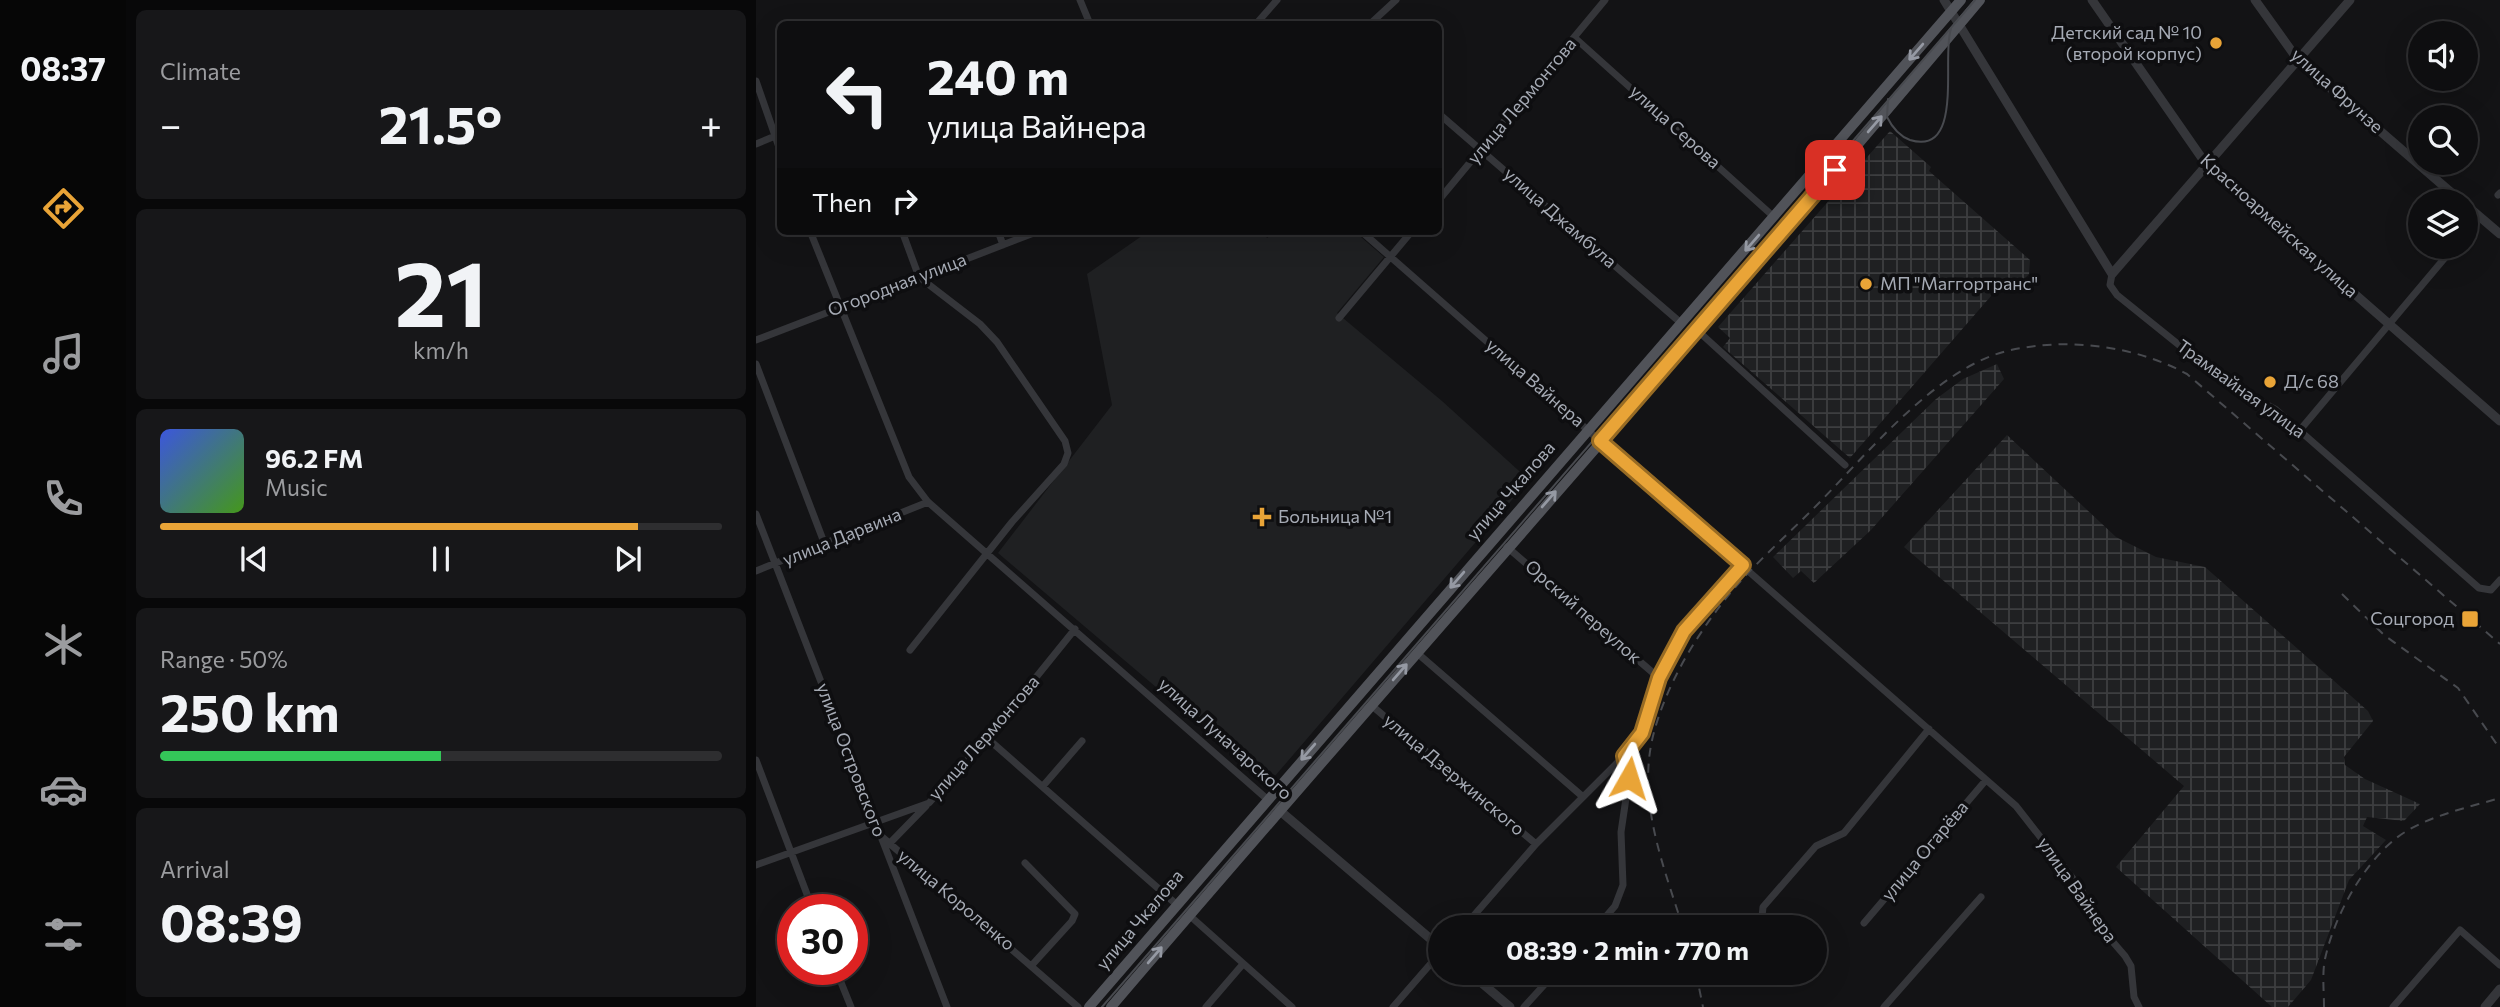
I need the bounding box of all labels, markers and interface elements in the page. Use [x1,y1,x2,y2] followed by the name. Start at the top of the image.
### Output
[2051,21,2202,64] place label: Детский сад № 10 (второй корпус)
[2408,21,2478,259] map controls
[2408,21,2478,91] button: sound
[1462,33,1580,168] street label: улица Лермонтова
[2208,35,2224,51] marker: Детский сад № 10 (второй корпус)
[1908,42,1924,60] one-way arrow
[2287,43,2388,137] street label: улица Фрунзе
[927,45,1069,105] text: 240 m
[20,48,106,88] text: 08:37
[812,49,903,140] icon: left
[160,57,241,85] text: Climate
[1626,80,1726,173] street label: улица Серова
[379,91,502,155] text: 21.5°
[160,100,182,147] text: −
[700,100,722,147] text: +
[927,105,1147,145] text: улица Вайнера
[2408,105,2478,175] button: search
[1867,116,1883,134] one-way arrow
[1805,140,1865,200] pin
[2196,149,2363,302] street label: Красноармейская улица
[1816,151,1854,189] icon: arrive
[1500,162,1622,272] street label: улица Джамбула
[886,182,924,220] icon: right
[39,184,88,233] icon: directions
[812,186,872,217] text: Then
[2408,189,2478,259] button: layers
[1744,233,1760,251] one-way arrow
[395,234,487,346] text: 21
[824,248,969,321] street label: Огородная улица
[1880,272,2038,294] place label: МП "Маггортранс"
[1858,276,1874,292] marker: МП "Маггортранс"
[39,329,88,378] icon: music
[1482,333,1590,431] street label: улица Вайнера
[2173,334,2310,442] street label: Трамвайная улица
[413,336,469,364] text: km/h
[2284,370,2339,392] place label: Д/с 68
[2262,374,2278,390] marker: Д/с 68
[1461,436,1559,544] street label: улица Чкалова
[265,442,363,473] text: 96.2 FM
[265,473,328,501] text: Music
[39,474,88,523] icon: phone
[1540,491,1556,509] one-way arrow
[779,502,904,570] street label: улица Дарвина
[1278,505,1392,527] place label: Больница №1
[1252,507,1272,527] marker: Больница №1
[235,540,273,578] icon: previous
[422,540,460,578] icon: pause
[609,540,647,578] icon: next
[1521,555,1647,668] street label: Орский переулок
[1449,570,1465,588] one-way arrow
[2370,607,2454,629] place label: Соцгород
[2460,609,2480,629] marker: Соцгород
[39,620,88,669] icon: climate
[160,645,288,673] text: Range · 50%
[1392,663,1408,681] one-way arrow
[923,671,1043,804] street label: улица Лермонтова
[1154,673,1297,804] street label: улица Луначарского
[160,679,340,743] text: 250 km
[812,680,891,840] street label: улица Островского
[1380,709,1530,840] street label: улица Дзержинского
[1592,741,1666,815] position arrow
[1300,742,1316,760] one-way arrow
[39,765,88,814] icon: car
[1876,796,1972,905] street label: улица Огарёва
[2033,833,2122,946] street label: улица Вайнера
[894,844,1020,955] street label: улица Короленко
[160,855,230,883] text: Arrival
[1091,865,1187,974] street label: улица Чкалова
[160,889,303,953] text: 08:39
[777,894,868,985] speed limit sign: 30
[39,910,88,959] icon: filters
[1506,934,1749,965] text: 08:39 · 2 min · 770 m
[1147,946,1163,964] one-way arrow

